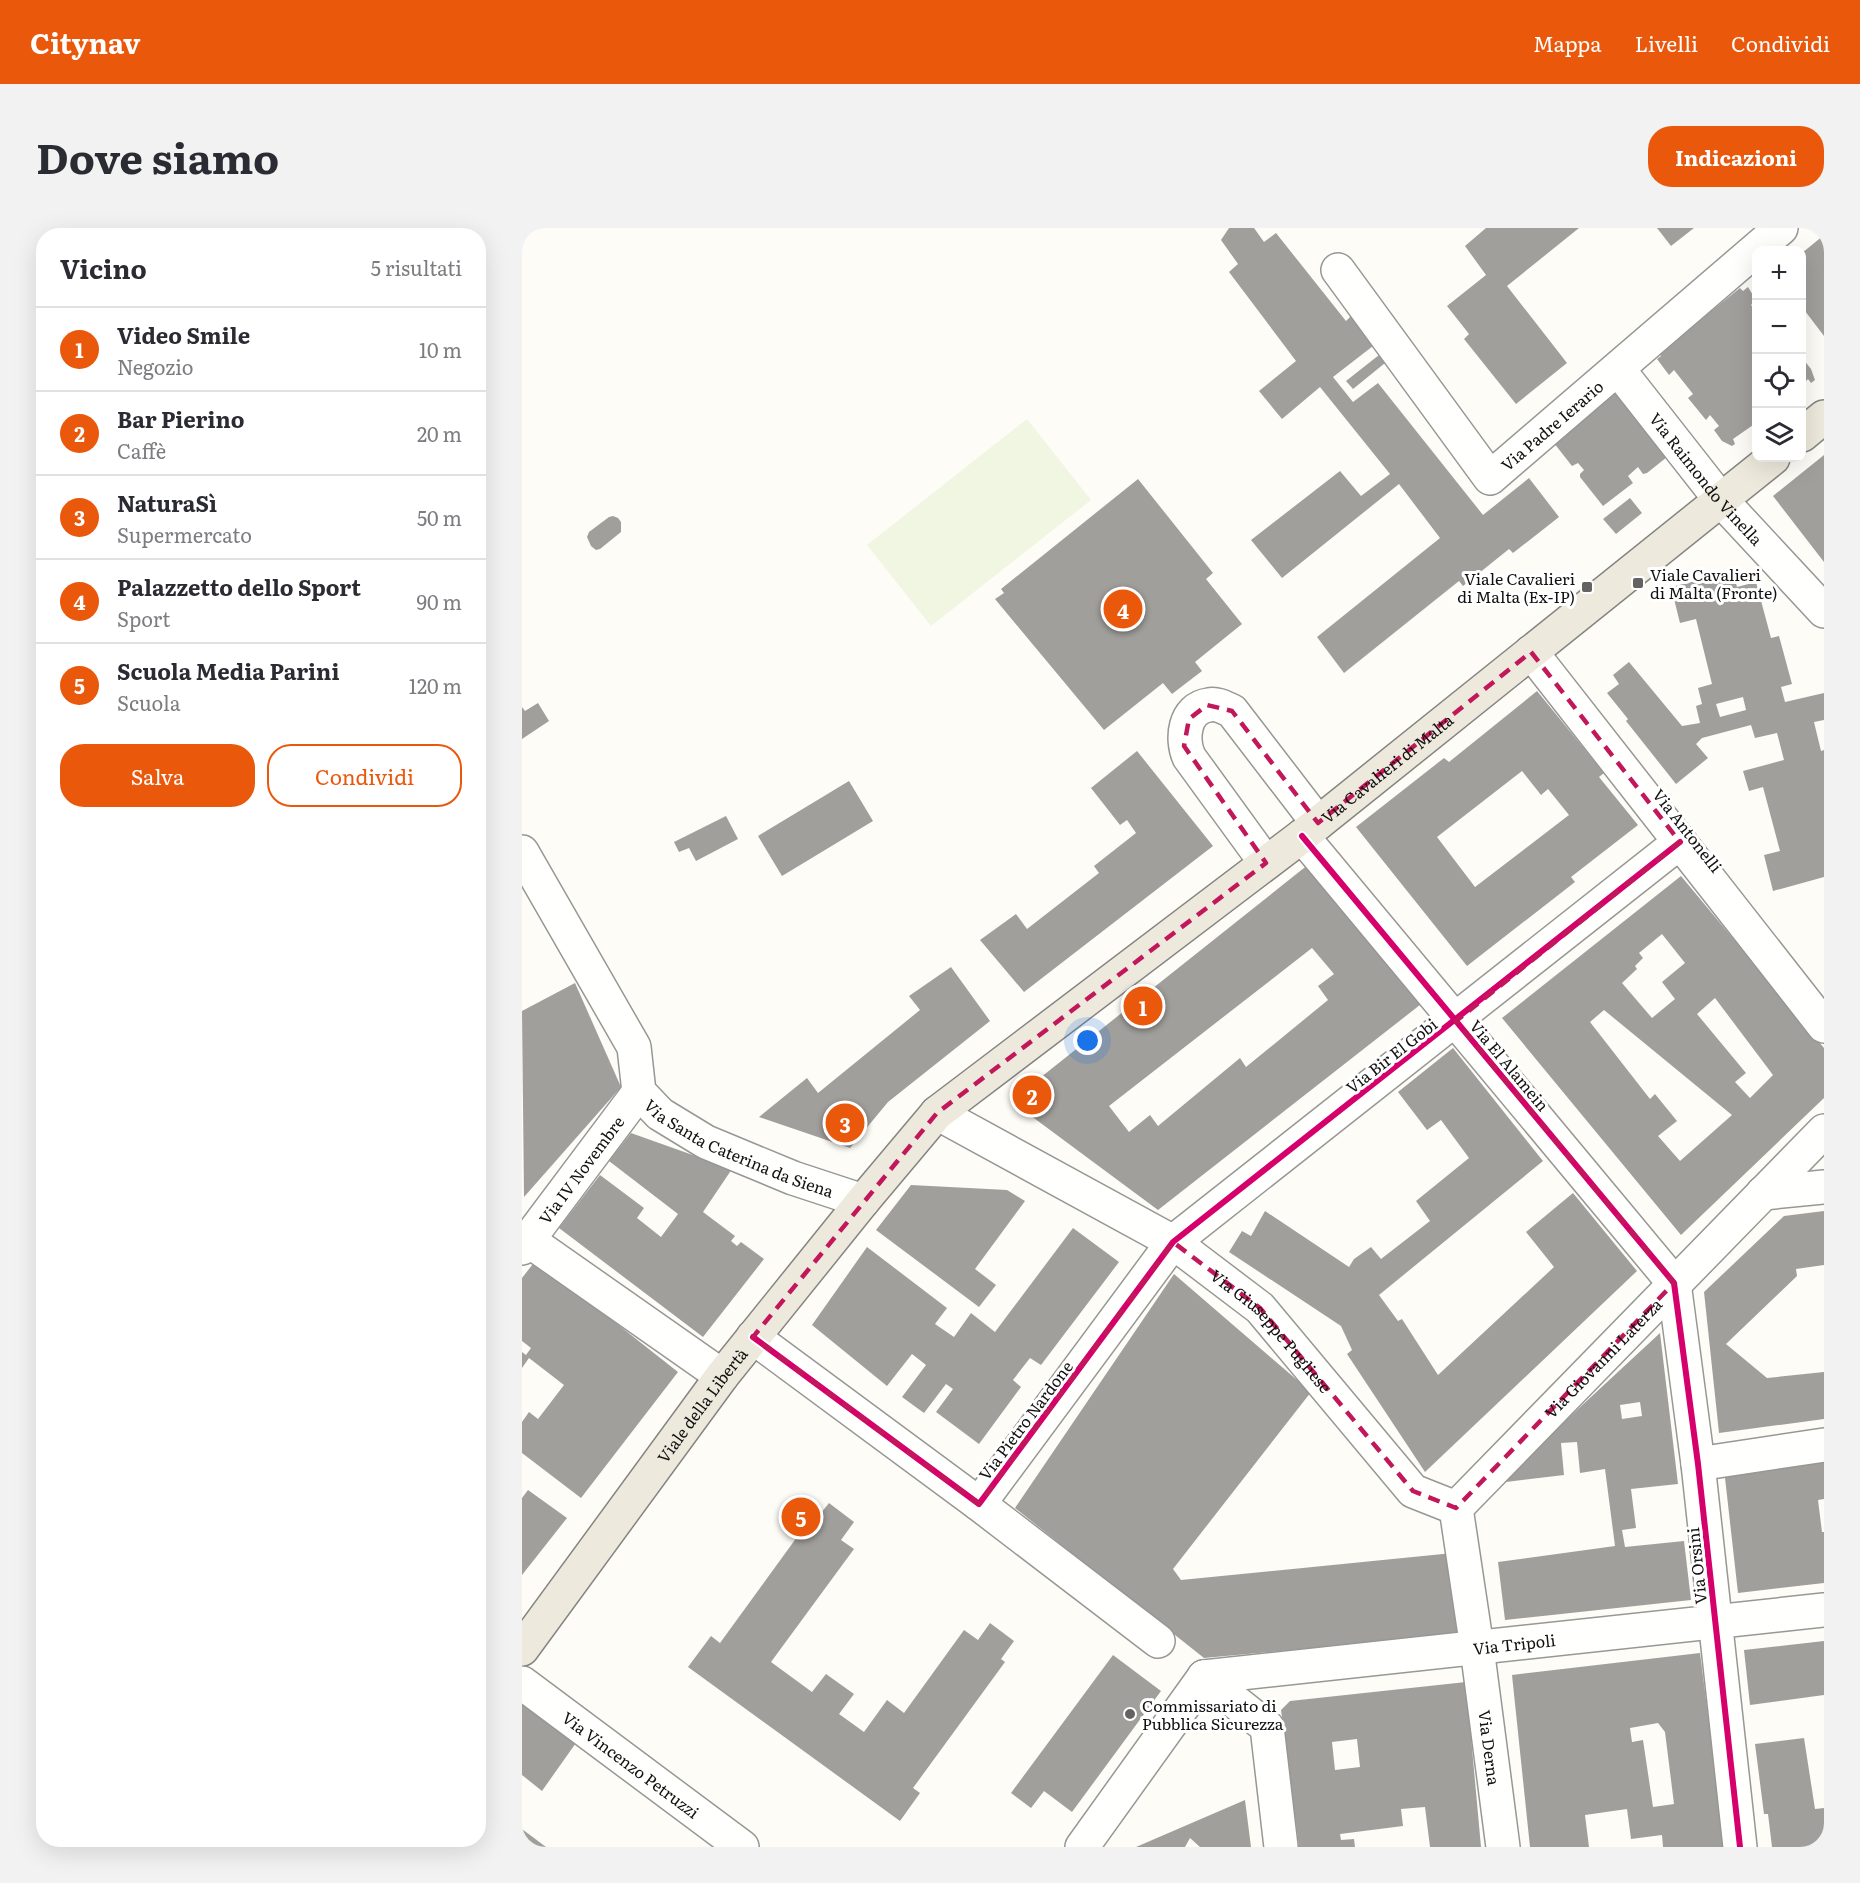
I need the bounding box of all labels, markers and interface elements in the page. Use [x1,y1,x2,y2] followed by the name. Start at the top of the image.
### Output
[30,21,140,63] text: Citynav
[1533,27,1602,58] text: Mappa
[1635,27,1698,58] text: Livelli
[1731,27,1830,58] text: Condividi
[36,125,279,187] text: Dove siamo
[1648,126,1824,187] button: Indicazioni
[1752,246,1806,462] map controls
[1752,246,1806,300] button: +
[60,248,147,287] text: Vicino
[371,252,462,282] text: 5 risultati
[1752,300,1806,354] button: −
[117,318,250,351] text: Video Smile
[75,334,84,364] text: 1
[419,334,462,364] text: 10 m
[117,351,194,381] text: Negozio
[1752,354,1806,408] button: locate
[1495,374,1608,476] street label: Via Padre Ierario
[117,402,244,435] text: Bar Pierino
[1644,407,1769,551] street label: Via Raimondo Vinella
[1752,408,1806,462] button: layers
[74,418,85,448] text: 2
[417,418,462,448] text: 20 m
[117,435,166,465] text: Caffè
[117,486,217,519] text: NaturaSì
[74,502,85,532] text: 3
[417,502,462,532] text: 50 m
[117,519,252,549] text: Supermercato
[1650,562,1778,604] place label: Viale Cavalieri di Malta (Fronte)
[1457,566,1575,608] place label: Viale Cavalieri di Malta (Ex-IP)
[117,570,361,603] text: Palazzetto dello Sport
[1631,576,1645,590] marker: Viale Cavalieri di Malta (Fronte)
[1580,580,1594,594] marker: Viale Cavalieri di Malta (Ex-IP)
[73,586,86,616] text: 4
[417,586,462,616] text: 90 m
[1104,586,1142,632] pin: 4
[117,603,170,633] text: Sport
[117,654,339,687] text: Scuola Media Parini
[74,670,85,700] text: 5
[409,670,462,700] text: 120 m
[117,687,181,717] text: Scuola
[1316,707,1458,828] street label: Via Cavalieri di Malta
[60,744,255,807] button: Salva
[267,744,462,807] button: Condividi
[1648,783,1728,877] street label: Via Antonelli
[1124,984,1162,1028] pin: 1
[1340,1012,1442,1098] street label: Via Bir El Gobi
[1465,1014,1556,1116] street label: Via El Alamein
[1073,1026,1102,1055] your location
[1012,1072,1052,1118] pin: 2
[639,1093,837,1203] street label: Via Santa Caterina da Siena
[826,1100,864,1146] pin: 3
[532,1111,629,1229] street label: Via IV Novembre
[1206,1263,1338,1398] street label: Via Giuseppe Pugliese
[1538,1292,1667,1423] street label: Via Giovanni Laterza
[651,1342,753,1467] street label: Viale della Libertà
[972,1355,1078,1485] street label: Via Pietro Nardone
[782,1494,820,1540] pin: 5
[1680,1526,1712,1606] street label: Via Orsini
[1472,1627,1557,1660] street label: Via Tripoli
[1142,1693,1284,1735] place label: Commissariato di Pubblica Sicurezza
[557,1705,705,1823] street label: Via Vincenzo Petruzzi
[1123,1707,1137,1721] marker: Commissariato di Pubblica Sicurezza
[1473,1708,1507,1787] street label: Via Derna

